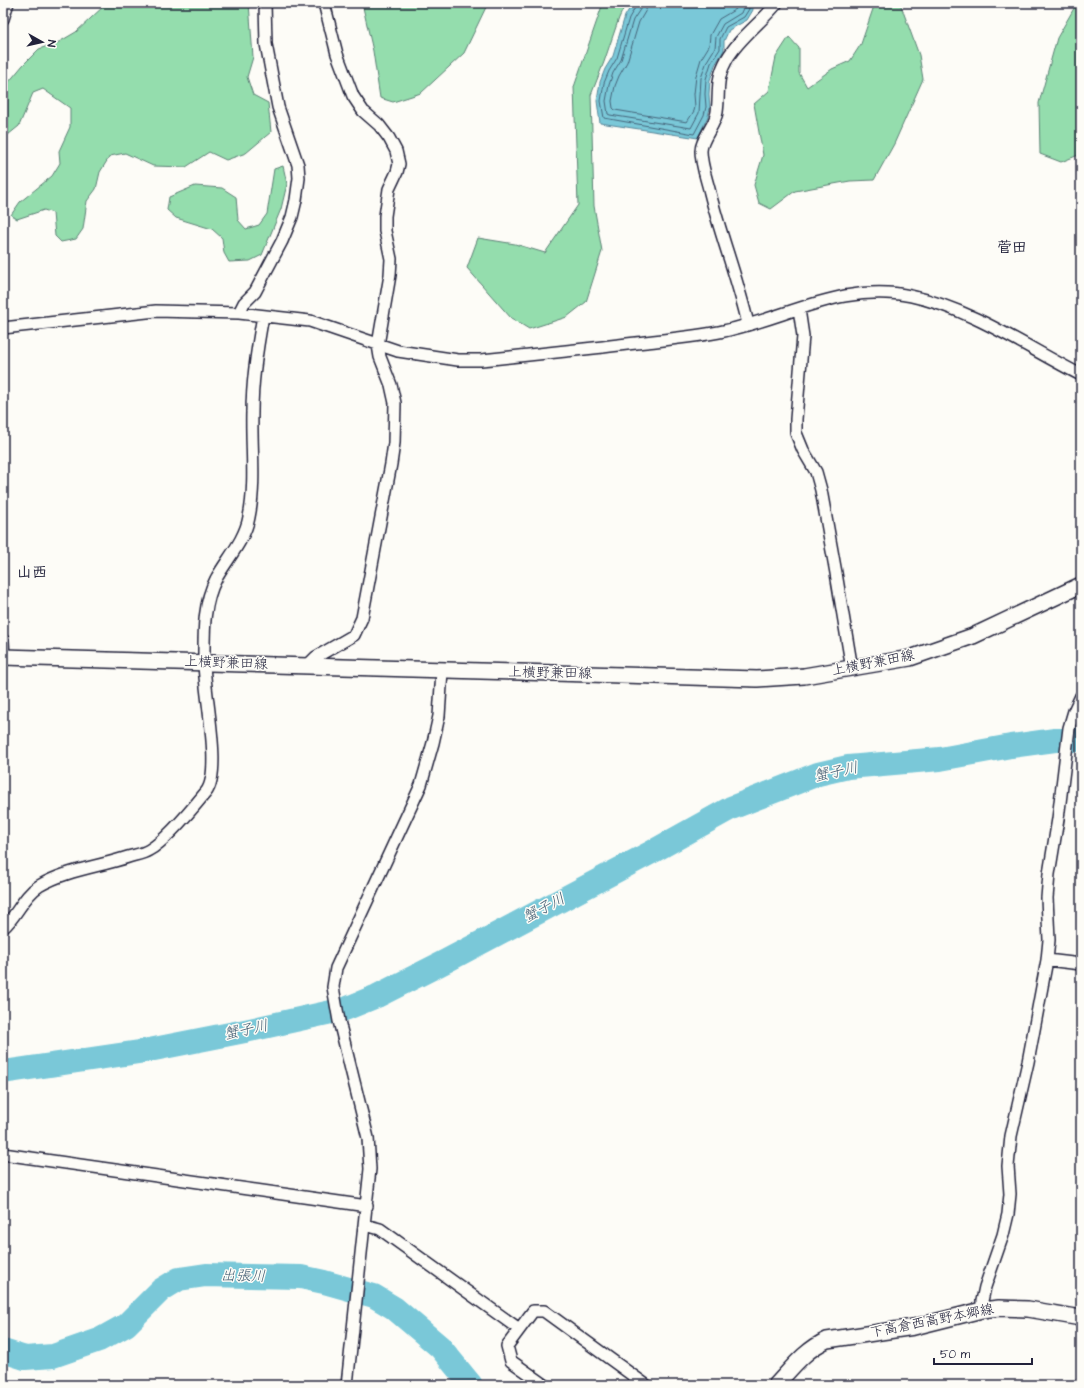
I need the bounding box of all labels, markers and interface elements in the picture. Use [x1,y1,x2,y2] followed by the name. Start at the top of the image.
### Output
[22,22,62,62] north arrow
[43,39,59,48] text: N
[997,237,1027,258] district label: 菅田
[17,562,47,583] district label: 山西
[830,645,916,681] street label: 上横野兼田線
[184,652,268,674] street label: 上横野兼田線
[508,662,592,684] street label: 上横野兼田線
[812,757,860,787] water label: 蟹子川
[519,888,569,928] water label: 蟹子川
[222,1015,270,1045] water label: 蟹子川
[220,1265,266,1287] water label: 出張川
[868,1299,996,1343] street label: 下高倉西高野本郷線
[934,1340,1032,1366] scale bar
[940,1346,971,1363] text: 50 m

